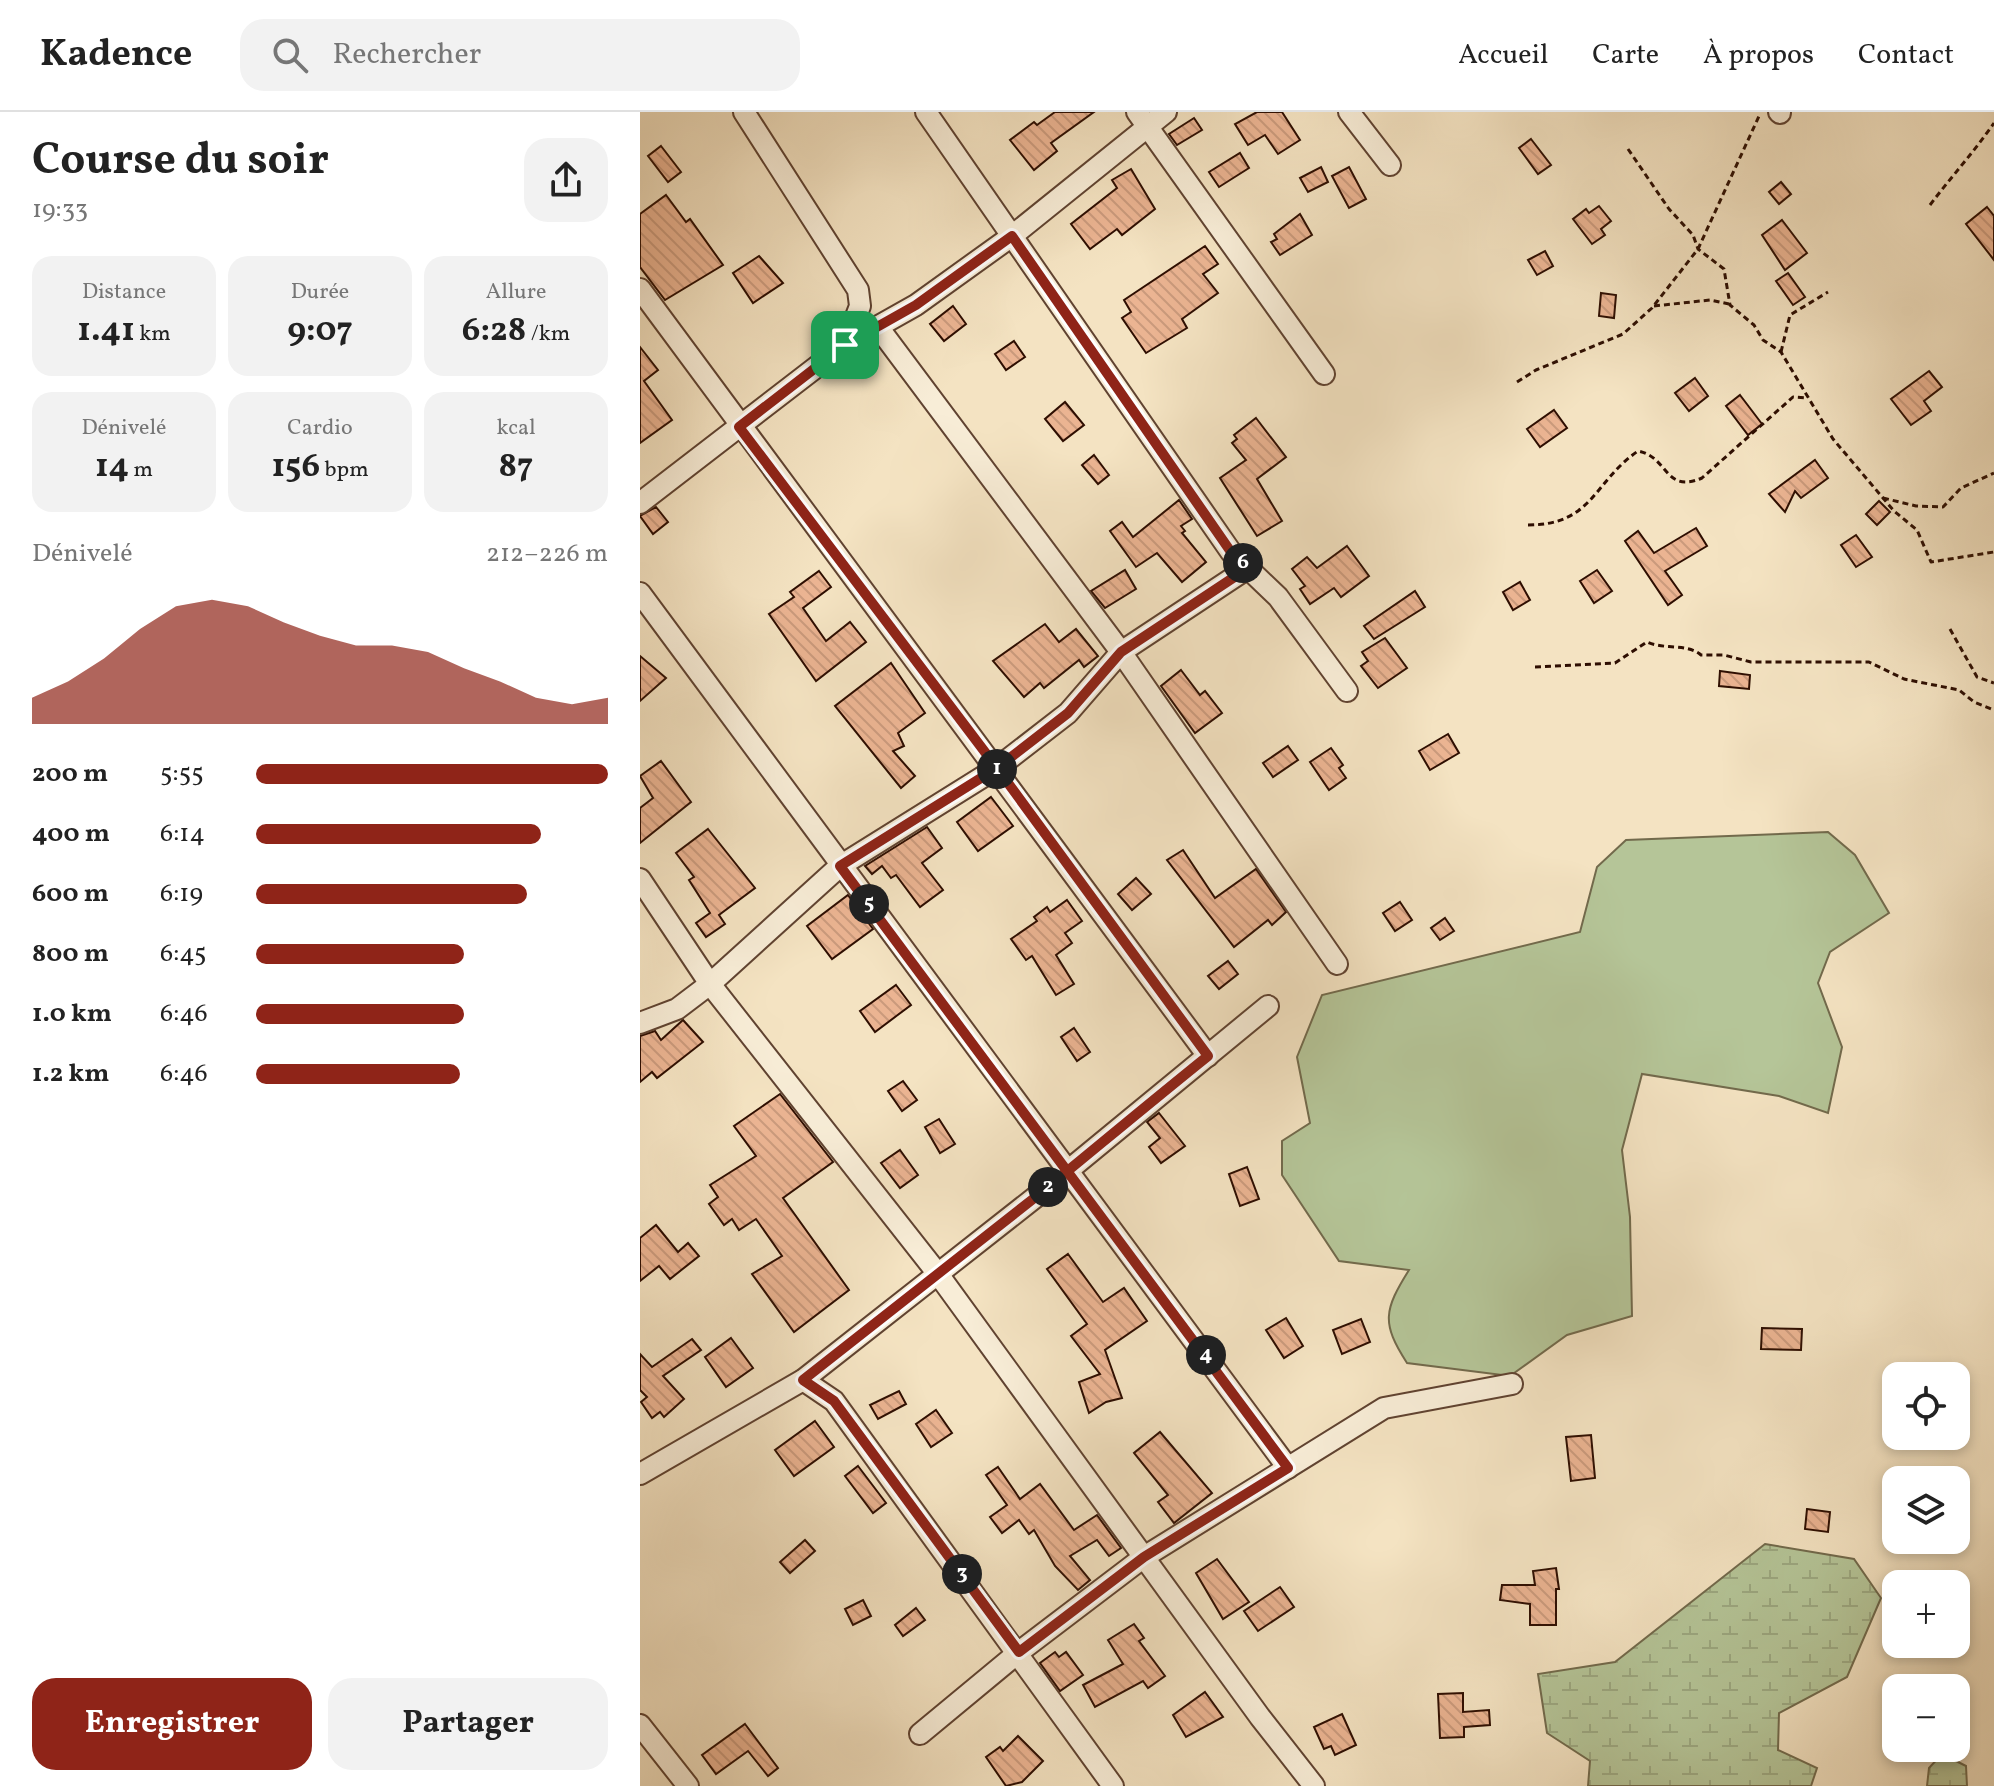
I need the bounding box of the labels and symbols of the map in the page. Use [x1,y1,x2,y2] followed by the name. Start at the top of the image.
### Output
[811,311,879,379] pin
[1223,543,1263,583] pin: 6
[977,749,1017,789] pin: 1
[849,884,889,924] pin: 5
[1028,1167,1068,1207] pin: 2
[1186,1335,1226,1375] pin: 4
[942,1554,982,1594] pin: 3

